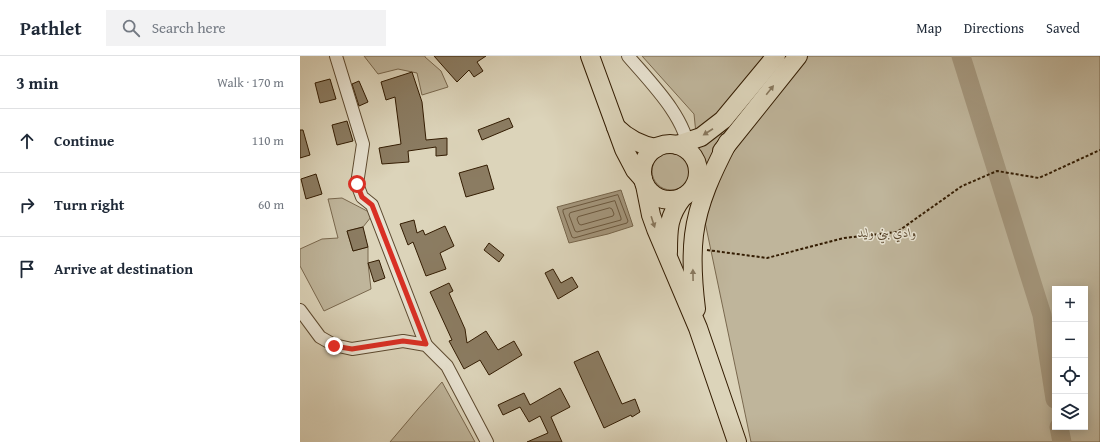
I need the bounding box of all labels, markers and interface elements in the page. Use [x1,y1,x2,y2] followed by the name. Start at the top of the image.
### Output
[106,10,386,46] search box
[20,14,82,42] text: Pathlet
[120,17,142,39] icon: search
[152,17,226,38] text: Search here
[916,18,942,38] text: Map
[964,18,1024,38] text: Directions
[1046,18,1080,38] text: Saved
[16,70,58,95] text: 3 min
[217,73,284,92] text: Walk · 170 m
[766,85,774,95] one-way arrow
[702,129,714,136] one-way arrow
[16,130,38,152] icon: ahead
[54,130,115,151] text: Continue
[252,131,284,150] text: 110 m
[348,175,366,193] route start
[16,194,38,216] icon: right
[54,194,125,215] text: Turn right
[258,195,284,214] text: 60 m
[650,217,656,229] one-way arrow
[858,223,917,244] park label: وادي بني وليد
[16,258,38,280] icon: arrive
[54,258,193,279] text: Arrive at destination
[690,268,696,281] one-way arrow
[1052,286,1088,430] map controls
[1052,286,1088,322] button: +
[1052,322,1088,358] button: −
[325,337,343,355] route end
[1052,358,1088,394] button: locate
[1052,394,1088,430] button: layers

